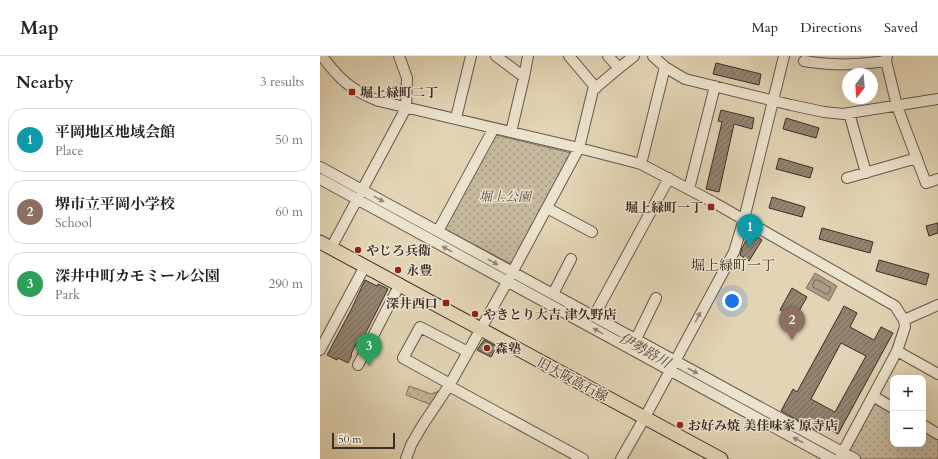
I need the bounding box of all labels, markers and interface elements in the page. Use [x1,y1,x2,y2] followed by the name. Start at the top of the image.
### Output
[20,15,59,41] text: Map
[752,18,778,37] text: Map
[800,18,862,37] text: Directions
[884,18,918,37] text: Saved
[842,68,878,104] north arrow
[16,71,73,94] text: Nearby
[260,73,304,91] text: 3 results
[360,84,438,102] place label: 堀上緑町二丁
[347,87,357,97] marker: 堀上緑町二丁
[55,122,175,142] text: 平岡地区地域会館
[27,131,33,149] text: 1
[275,131,303,149] text: 50 m
[55,142,83,160] text: Place
[479,188,533,206] park label: 堀上公園
[55,194,175,214] text: 堺市立平岡小学校
[373,196,385,203] one-way arrow
[625,199,703,217] place label: 堀上緑町一丁
[706,202,716,212] marker: 堀上緑町一丁
[27,203,33,221] text: 2
[275,203,303,221] text: 60 m
[55,214,92,232] text: School
[737,214,763,247] pin: 1
[366,242,431,260] place label: やじろ兵衛
[353,245,363,255] marker: やじろ兵衛
[441,245,453,252] one-way arrow
[691,256,775,275] district label: 堀上緑町一丁
[487,258,499,265] one-way arrow
[406,262,432,280] place label: 永豊
[393,265,403,275] marker: 永豊
[55,266,220,286] text: 深井中町カモミール公園
[27,275,33,293] text: 3
[269,275,303,293] text: 290 m
[55,286,80,304] text: Park
[722,291,742,311] your location
[386,295,438,313] place label: 深井西口
[441,298,451,308] marker: 深井西口
[483,306,617,324] place label: やきとり大吉 津久野店
[779,307,805,340] pin: 2
[470,309,480,319] marker: やきとり大吉 津久野店
[695,311,702,322] one-way arrow
[592,328,604,335] one-way arrow
[616,329,676,373] water label: 伊勢路川
[356,333,382,366] pin: 3
[495,340,521,358] place label: 森塾
[482,343,492,353] marker: 森塾
[534,354,611,406] street label: 旧大阪高石線
[687,368,699,374] one-way arrow
[890,375,926,447] map controls
[890,375,926,411] button: +
[890,411,926,447] button: −
[688,417,838,435] place label: お好み焼 美佳味家 原寺店
[675,420,685,430] marker: お好み焼 美佳味家 原寺店
[332,431,395,450] scale bar
[338,432,362,447] text: 50 m
[792,437,804,444] one-way arrow

